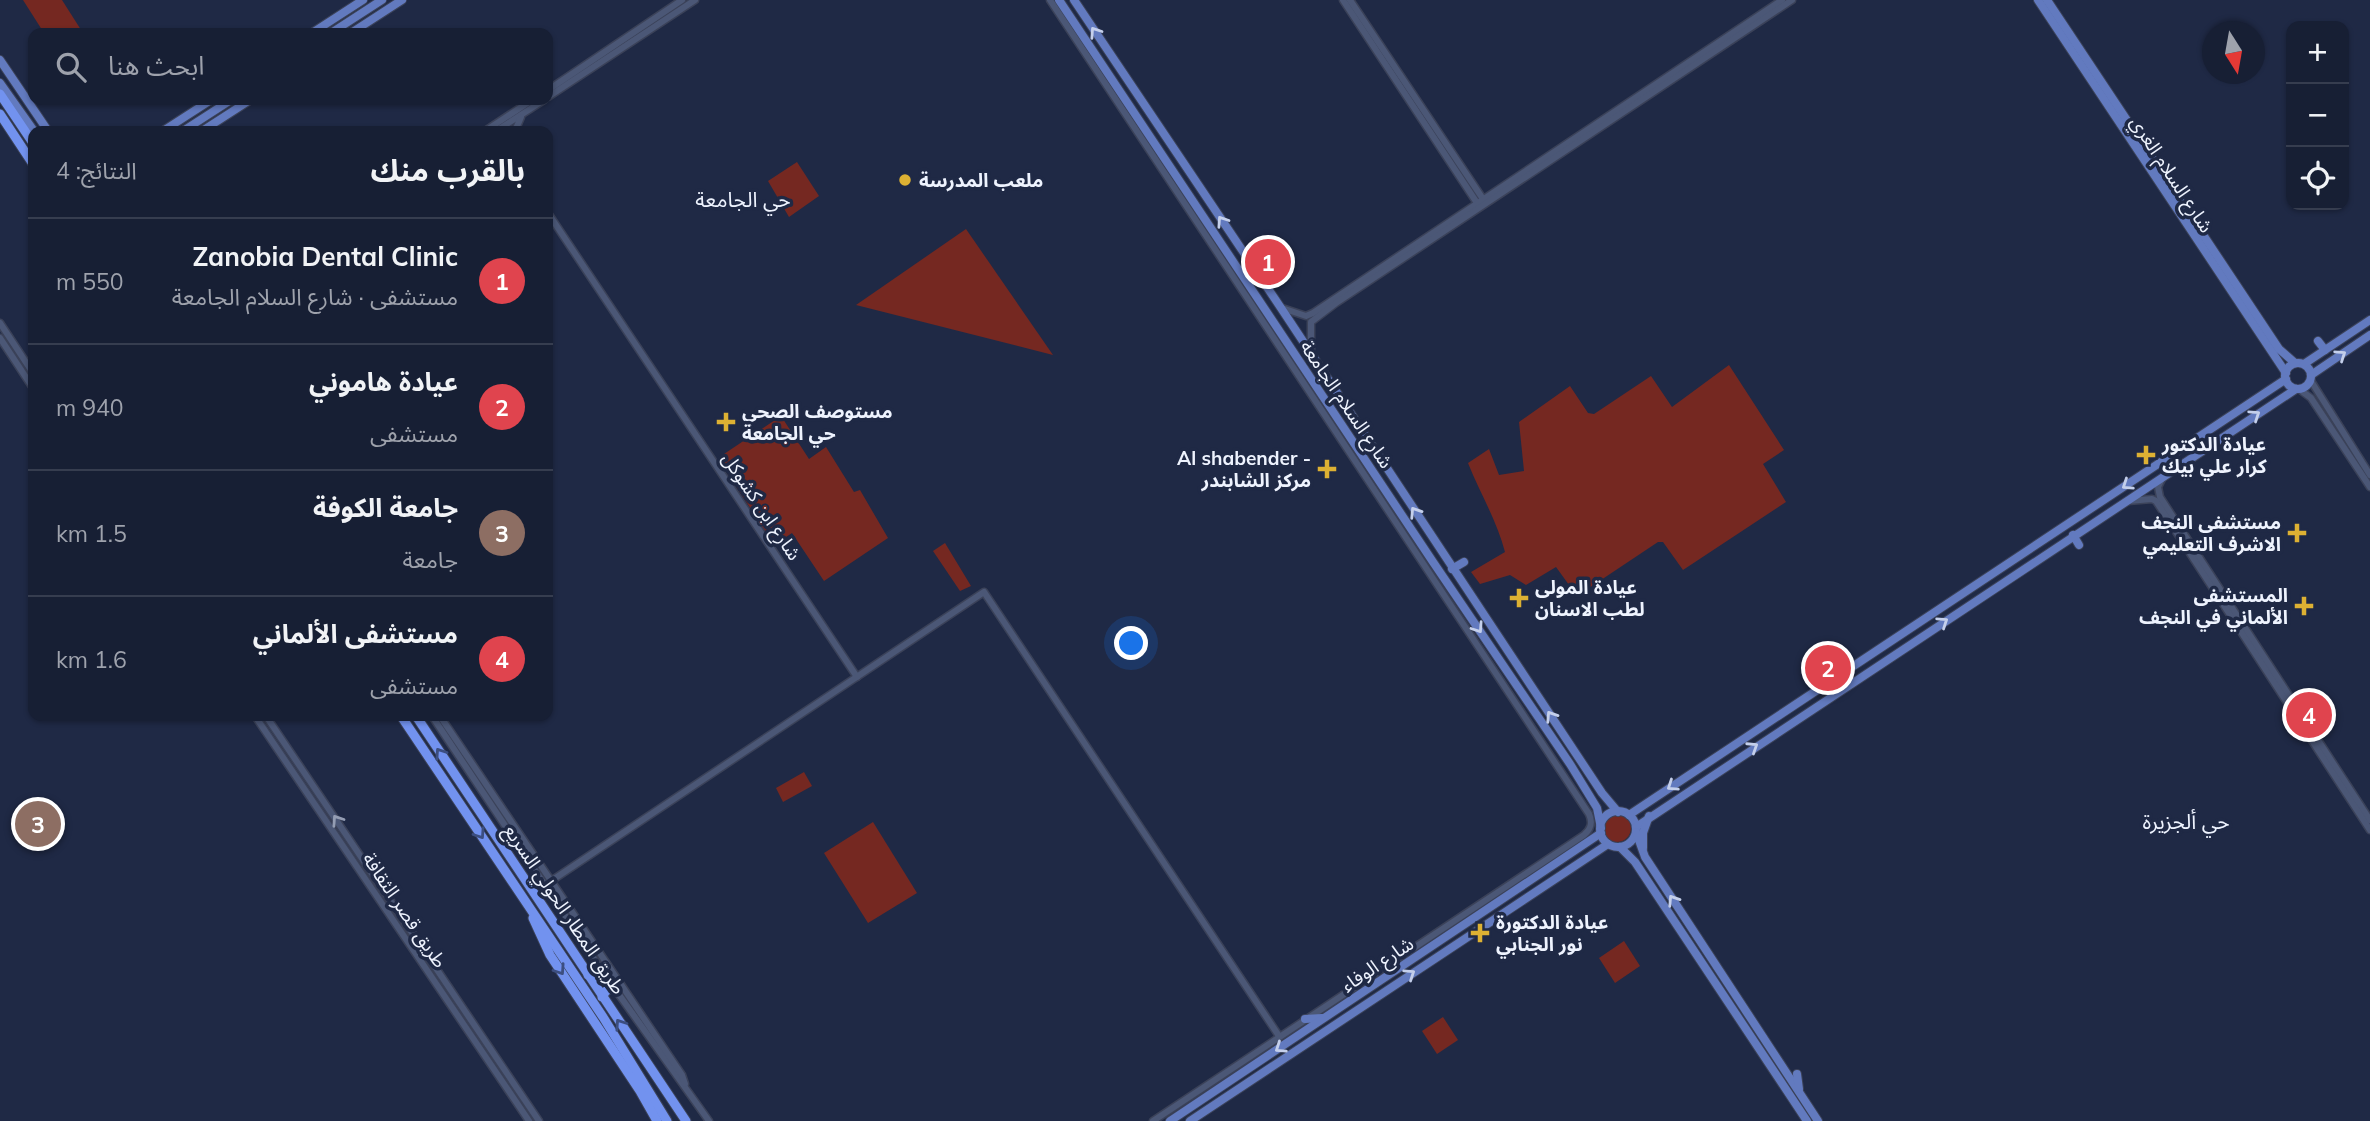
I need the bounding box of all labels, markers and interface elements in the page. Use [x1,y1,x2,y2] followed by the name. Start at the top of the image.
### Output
[2202,21,2265,84] north arrow
[2286,21,2349,210] map controls
[2286,21,2349,84] button: +
[1091,27,1103,40] one-way arrow
[28,28,553,105] search box
[52,48,90,86] icon: search
[108,49,204,82] text: ابحث هنا
[2286,84,2349,147] button: −
[2122,111,2219,239] street label: شارع السلام الغري
[2286,147,2349,210] button: locate
[371,151,525,189] text: بالقرب منك
[56,156,137,185] text: النتائج: 4
[919,168,1043,192] place label: ملعب المدرسة
[897,172,913,188] marker: ملعب المدرسة
[695,186,791,216] district label: حي الجامعة
[1217,215,1230,228] one-way arrow
[1245,236,1291,288] pin: 1
[193,240,458,273] text: Zanobia Dental Clinic
[56,267,124,296] text: 550 m
[495,267,509,296] text: 1
[172,282,458,311] text: مستشفى · شارع السلام الجامعة
[1293,335,1399,474] street label: شارع السلام الجامعة
[2333,351,2346,363] one-way arrow
[309,365,458,398] text: عيادة هاموني
[56,393,124,422] text: 940 m
[495,393,509,422] text: 2
[742,399,893,448] place label: مستوصف الصحي حي الجامعة
[2247,411,2260,423] one-way arrow
[716,412,736,432] marker: مستوصف الصحي حي الجامعة
[370,419,458,448] text: مستشفى
[2161,432,2267,481] place label: عيادة الدكتور كرار علي بيك
[2136,445,2156,465] marker: عيادة الدكتور كرار علي بيك
[1177,446,1311,492] place label: Al shabender - مركز الشابندر
[715,447,807,566] street label: شارع ابن كشوكل
[1317,459,1337,479] marker: Al shabender - مركز الشابندر
[2122,477,2135,489] one-way arrow
[313,491,458,524] text: جامعة الكوفة
[1410,507,1423,520] one-way arrow
[2141,510,2281,559] place label: مستشفى النجف الاشرف التعليمي
[56,519,127,548] text: 1.5 km
[495,519,509,548] text: 3
[2287,523,2307,543] marker: مستشفى النجف الاشرف التعليمي
[403,545,458,574] text: جامعة
[1535,575,1645,621] place label: عيادة المولى لطب الاسنان
[2139,583,2288,632] place label: المستشفى الألماني في النجف
[1509,588,1529,608] marker: عيادة المولى لطب الاسنان
[2294,596,2314,616] marker: المستشفى الألماني في النجف
[253,617,458,650] text: مستشفى الألماني
[1935,618,1948,630] one-way arrow
[1470,620,1482,633] one-way arrow
[1114,626,1148,660] your location
[1805,642,1851,694] pin: 2
[56,645,127,674] text: 1.6 km
[495,645,509,674] text: 4
[370,671,458,700] text: مستشفى
[2286,689,2332,741] pin: 4
[1547,711,1559,724] one-way arrow
[1746,743,1759,756] one-way arrow
[436,747,449,760] one-way arrow
[1666,778,1679,791] one-way arrow
[15,798,61,850] pin: 3
[2142,808,2230,838] district label: حي ألجزيرة
[332,815,345,828] one-way arrow
[496,819,631,1001] street label: طريق المطار الحولي السريع
[472,826,485,839] one-way arrow
[358,848,452,972] street label: طريق قصر الثقافة
[1669,895,1681,908] one-way arrow
[1496,910,1608,959] place label: عيادة الدكتورة نور الجنابي
[1470,923,1490,943] marker: عيادة الدكتورة نور الجنابي
[1336,931,1419,999] street label: شارع الوفاء
[552,962,564,975] one-way arrow
[1402,970,1415,983] one-way arrow
[616,1019,628,1032] one-way arrow
[1274,1040,1287,1053] one-way arrow

